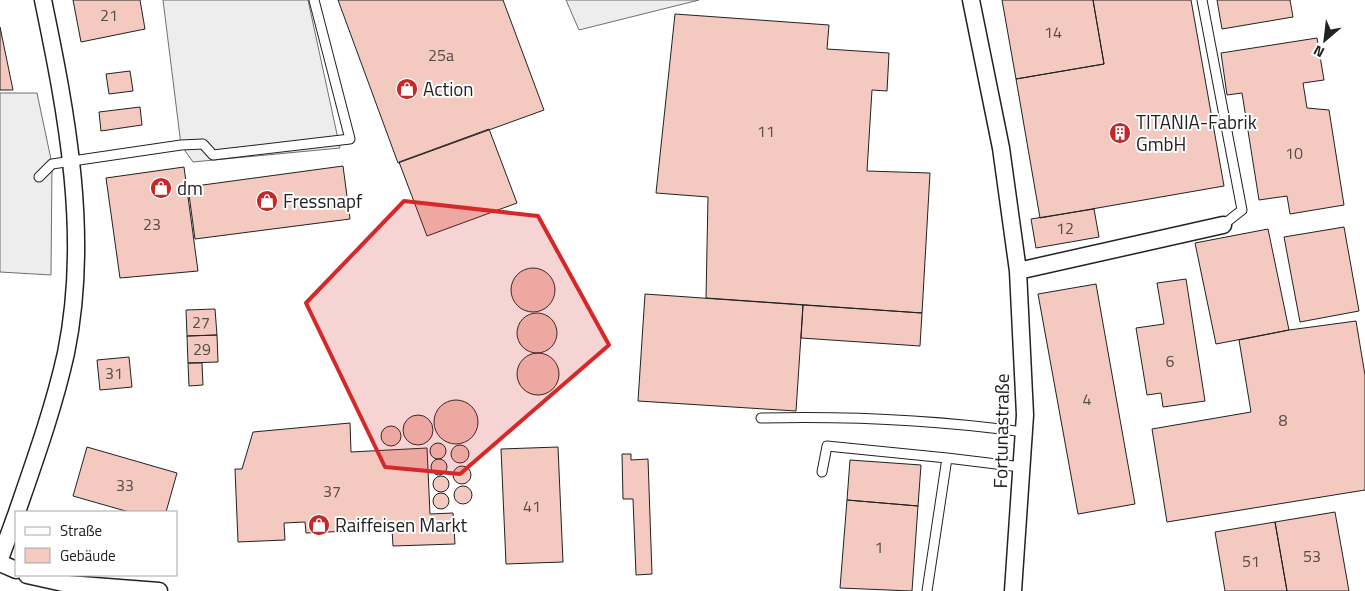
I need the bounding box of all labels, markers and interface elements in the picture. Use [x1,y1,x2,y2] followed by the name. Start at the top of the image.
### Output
[100,3,118,27] house number: 21
[1300,15,1350,65] north arrow
[1044,20,1062,44] house number: 14
[1309,40,1328,63] text: N
[428,43,454,67] house number: 25a
[423,74,474,103] place label: Action
[395,77,419,101] shop icon: Action
[1136,107,1257,158] place label: TITANIA-Fabrik GmbH
[757,119,775,143] house number: 11
[1108,121,1132,145] building icon: TITANIA-Fabrik GmbH
[1285,141,1303,165] house number: 10
[177,173,203,202] place label: dm
[149,176,173,200] shop icon: dm
[283,186,363,215] place label: Fressnapf
[255,189,279,213] shop icon: Fressnapf
[143,212,161,236] house number: 23
[1056,216,1074,240] house number: 12
[192,310,210,334] house number: 27
[193,337,211,361] house number: 29
[1166,349,1175,373] house number: 6
[105,361,123,385] house number: 31
[985,373,1016,489] street label: Fortunastraße
[1083,387,1092,411] house number: 4
[1279,408,1288,432] house number: 8
[116,473,134,497] house number: 33
[323,479,341,503] house number: 37
[523,494,541,518] house number: 41
[335,510,468,539] place label: Raiffeisen Markt
[15,511,178,576] legend
[307,513,331,537] shop icon: Raiffeisen Markt
[60,519,102,542] text: Straße
[875,535,883,559] house number: 1
[60,544,116,567] text: Gebäude
[1303,544,1321,568] house number: 53
[1242,549,1260,573] house number: 51

